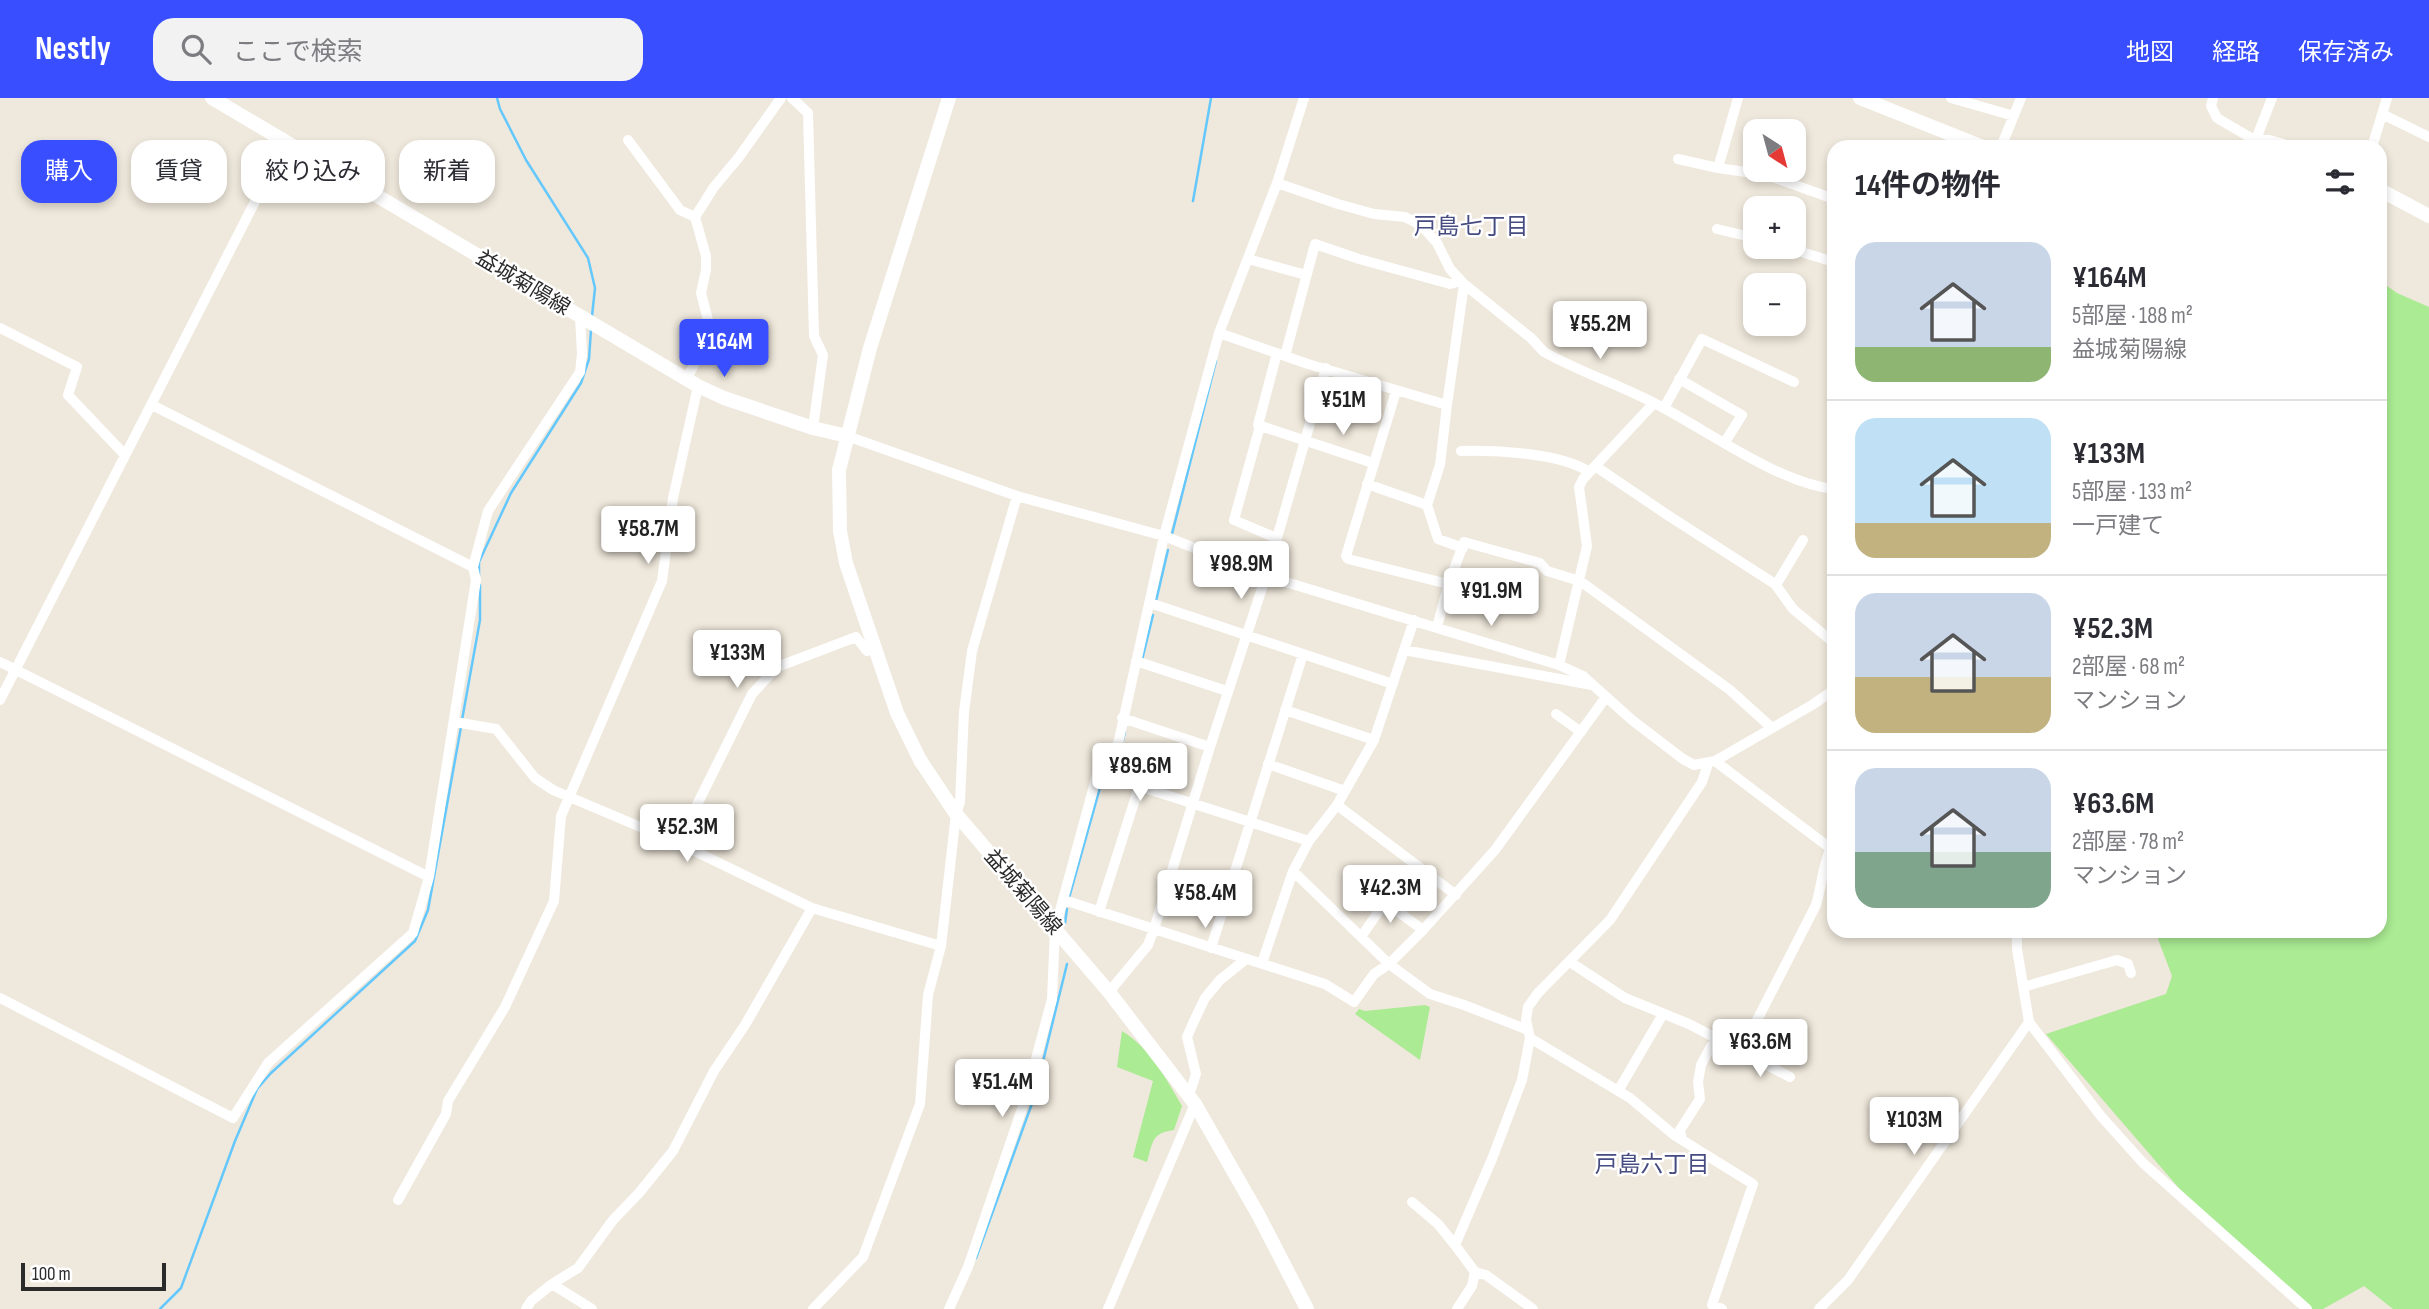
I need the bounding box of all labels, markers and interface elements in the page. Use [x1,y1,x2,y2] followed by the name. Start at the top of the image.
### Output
[153,18,643,81] search box
[35,29,111,69] text: Nestly
[177,30,215,68] icon: search
[233,37,363,68] text: ここで検索
[2126,38,2174,67] text: 地図
[2212,38,2260,67] text: 経路
[2298,38,2394,67] text: 保存済み
[1743,119,1806,182] north arrow
[1743,119,1806,336] map controls
[21,140,117,203] chip: 購入
[131,140,227,203] chip: 賃貸
[241,140,385,203] chip: 絞り込み
[399,140,495,203] chip: 新着
[2321,163,2359,201] icon: filters
[1855,168,2001,204] text: 14件の物件
[1743,196,1806,259] button: +
[1414,213,1529,241] district label: 戸島七丁目
[472,245,574,321] street label: 益城菊陽線
[2072,260,2147,296] text: ¥164M
[1911,270,1995,354] icon: home
[1743,273,1806,336] button: −
[1543,302,1657,361] pin: ¥55.2M
[2072,302,2193,330] text: 5部屋 · 188 m²
[1569,310,1631,338] text: ¥55.2M
[675,320,773,379] pin: ¥164M
[695,328,753,356] text: ¥164M
[2072,336,2187,364] text: 益城菊陽線
[1302,378,1384,437] pin: ¥51M
[1320,386,1366,414] text: ¥51M
[2072,436,2145,472] text: ¥133M
[1911,446,1995,530] icon: home
[2072,478,2192,506] text: 5部屋 · 133 m²
[591,506,705,566] pin: ¥58.7M
[2072,512,2164,540] text: 一戸建て
[617,515,679,543] text: ¥58.7M
[1184,542,1298,601] pin: ¥98.9M
[1209,550,1273,578] text: ¥98.9M
[1434,568,1548,628] pin: ¥91.9M
[1460,577,1522,605] text: ¥91.9M
[2072,611,2153,647] text: ¥52.3M
[1911,621,1995,705] icon: home
[688,630,786,690] pin: ¥133M
[709,639,765,667] text: ¥133M
[2072,653,2185,681] text: 2部屋 · 68 m²
[2072,687,2187,715] text: マンション
[1083,744,1197,803] pin: ¥89.6M
[1108,752,1172,780] text: ¥89.6M
[2072,786,2154,822] text: ¥63.6M
[1911,796,1995,880] icon: home
[630,804,744,864] pin: ¥52.3M
[656,813,718,841] text: ¥52.3M
[2072,828,2184,856] text: 2部屋 · 78 m²
[979,844,1067,940] street label: 益城菊陽線
[2072,862,2187,890] text: マンション
[1333,866,1447,925] pin: ¥42.3M
[1148,870,1262,930] pin: ¥58.4M
[1359,874,1421,902] text: ¥42.3M
[1173,879,1237,907] text: ¥58.4M
[1703,1020,1817,1079] pin: ¥63.6M
[1728,1028,1792,1056] text: ¥63.6M
[945,1060,1059,1119] pin: ¥51.4M
[971,1068,1033,1096] text: ¥51.4M
[1865,1098,1963,1157] pin: ¥103M
[1886,1106,1942,1134] text: ¥103M
[1595,1151,1710,1179] district label: 戸島六丁目
[21,1260,166,1292] scale bar
[32,1263,71,1286] text: 100 m

